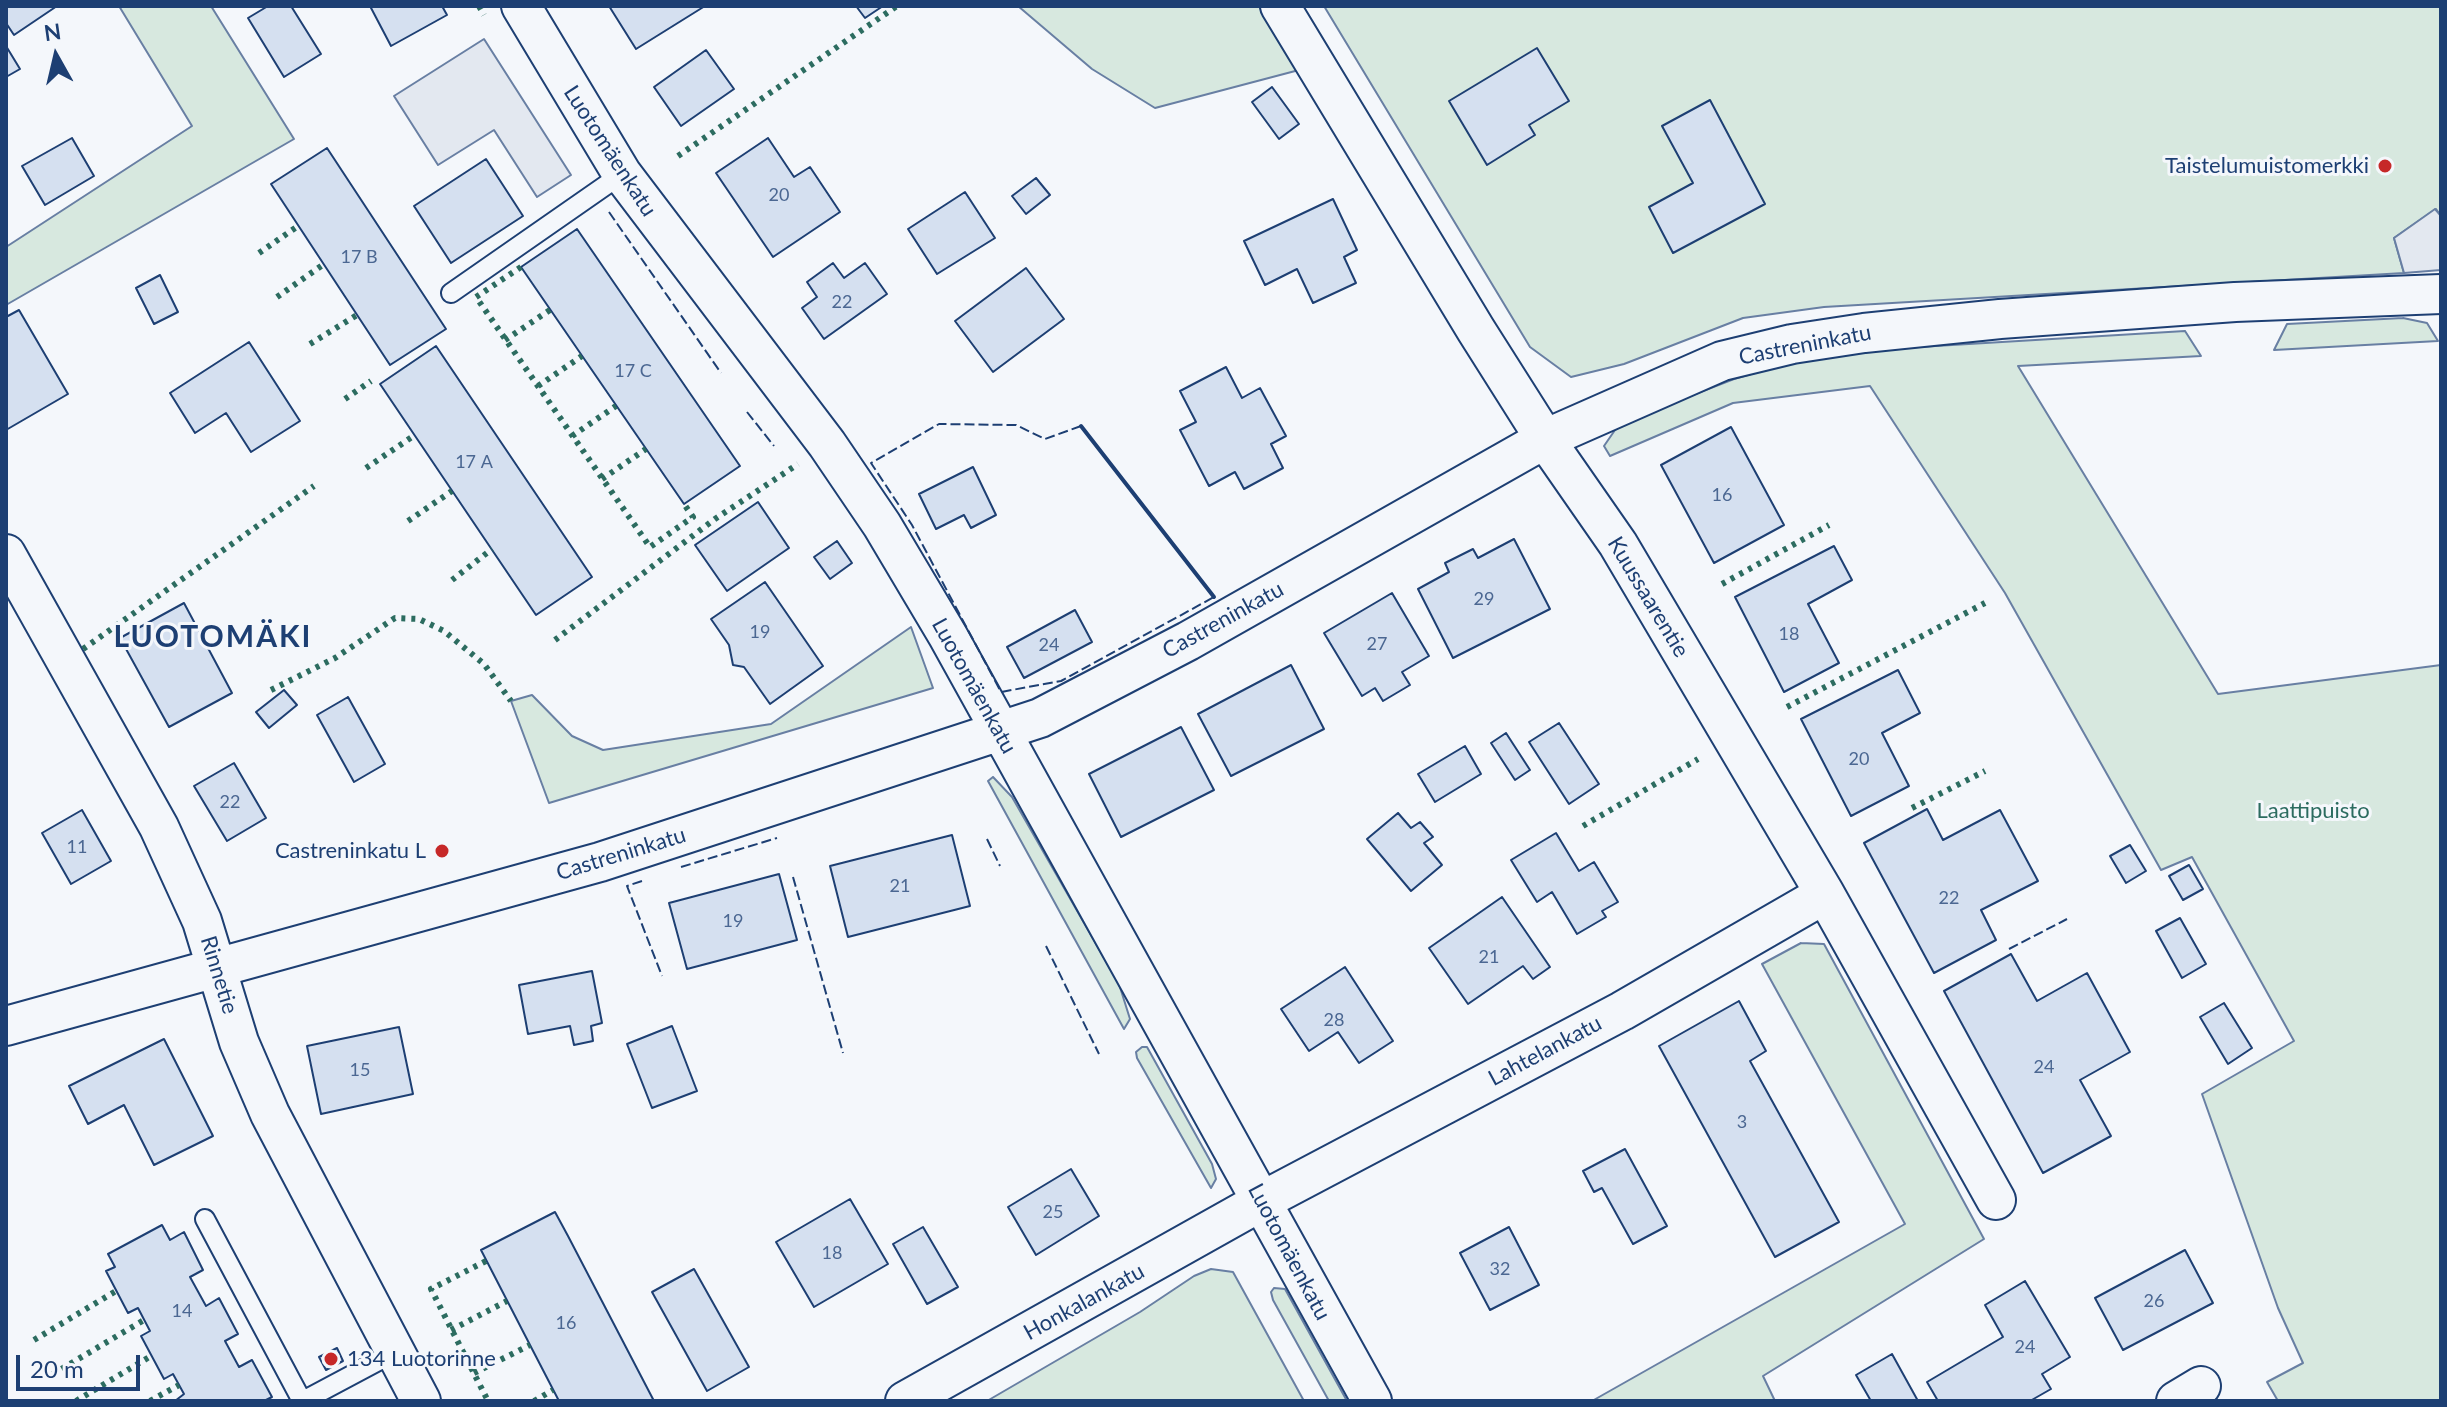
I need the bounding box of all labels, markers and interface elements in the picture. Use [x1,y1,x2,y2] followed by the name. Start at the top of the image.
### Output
[16,16,96,96] north arrow
[42,17,63,46] text: N
[558,81,662,221] street label: Luotomäenkatu
[2165,153,2369,179] place label: Taistelumuistomerkki
[2376,157,2394,175] marker: Taistelumuistomerkki
[769,184,789,206] house number: 20
[340,246,378,268] house number: 17 B
[832,291,852,313] house number: 22
[1737,319,1873,371] street label: Castreninkatu
[614,360,652,382] house number: 17 C
[455,451,493,473] house number: 17 A
[1712,484,1732,506] house number: 16
[1602,532,1694,662] street label: Kuussaarentie
[1158,576,1288,664] street label: Castreninkatu
[1474,588,1494,610] house number: 29
[926,614,1022,758] street label: Luotomäenkatu
[114,619,312,655] district label: LUOTOMÄKI
[750,621,770,643] house number: 19
[1779,623,1799,645] house number: 18
[1367,633,1387,655] house number: 27
[1039,634,1059,656] house number: 24
[1849,748,1869,770] house number: 20
[220,791,240,813] house number: 22
[2256,798,2370,824] park label: Laattipuisto
[553,822,689,886] street label: Castreninkatu
[67,836,87,858] house number: 11
[275,838,426,864] place label: Castreninkatu L
[433,842,451,860] marker: Castreninkatu L
[890,875,910,897] house number: 21
[1939,887,1959,909] house number: 22
[723,910,743,932] house number: 19
[195,933,243,1017] street label: Rinnetie
[1479,946,1499,968] house number: 21
[1324,1009,1344,1031] house number: 28
[1484,1010,1606,1092] street label: Lahtelankatu
[2034,1056,2054,1078] house number: 24
[350,1059,370,1081] house number: 15
[1737,1111,1747,1133] house number: 3
[1242,1179,1336,1325] street label: Luotomäenkatu
[1043,1201,1063,1223] house number: 25
[822,1242,842,1264] house number: 18
[1019,1258,1149,1346] street label: Honkalankatu
[1490,1258,1510,1280] house number: 32
[2144,1290,2164,1312] house number: 26
[172,1300,192,1322] house number: 14
[556,1312,576,1334] house number: 16
[2015,1336,2035,1358] house number: 24
[20,1339,144,1389] scale bar
[347,1346,496,1372] place label: 134 Luotorinne
[322,1350,340,1368] marker: 134 Luotorinne
[30,1354,84,1383] text: 20 m

